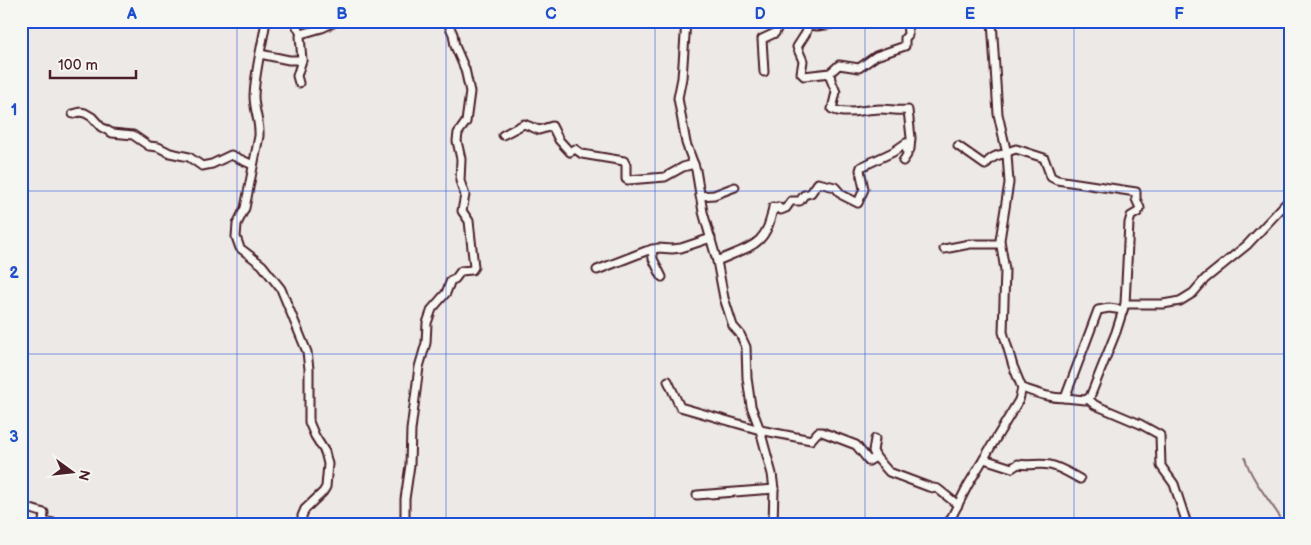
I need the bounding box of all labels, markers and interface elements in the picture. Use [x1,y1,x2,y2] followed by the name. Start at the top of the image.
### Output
[126,5,137,24] text: A
[336,5,348,24] text: B
[545,5,557,24] text: C
[754,5,766,24] text: D
[965,5,975,24] text: E
[1174,5,1184,24] text: F
[50,48,136,80] scale bar
[58,56,98,75] text: 100 m
[11,101,17,120] text: 1
[9,264,19,283] text: 2
[9,428,19,447] text: 3
[48,448,98,498] north arrow
[75,468,94,483] text: N

